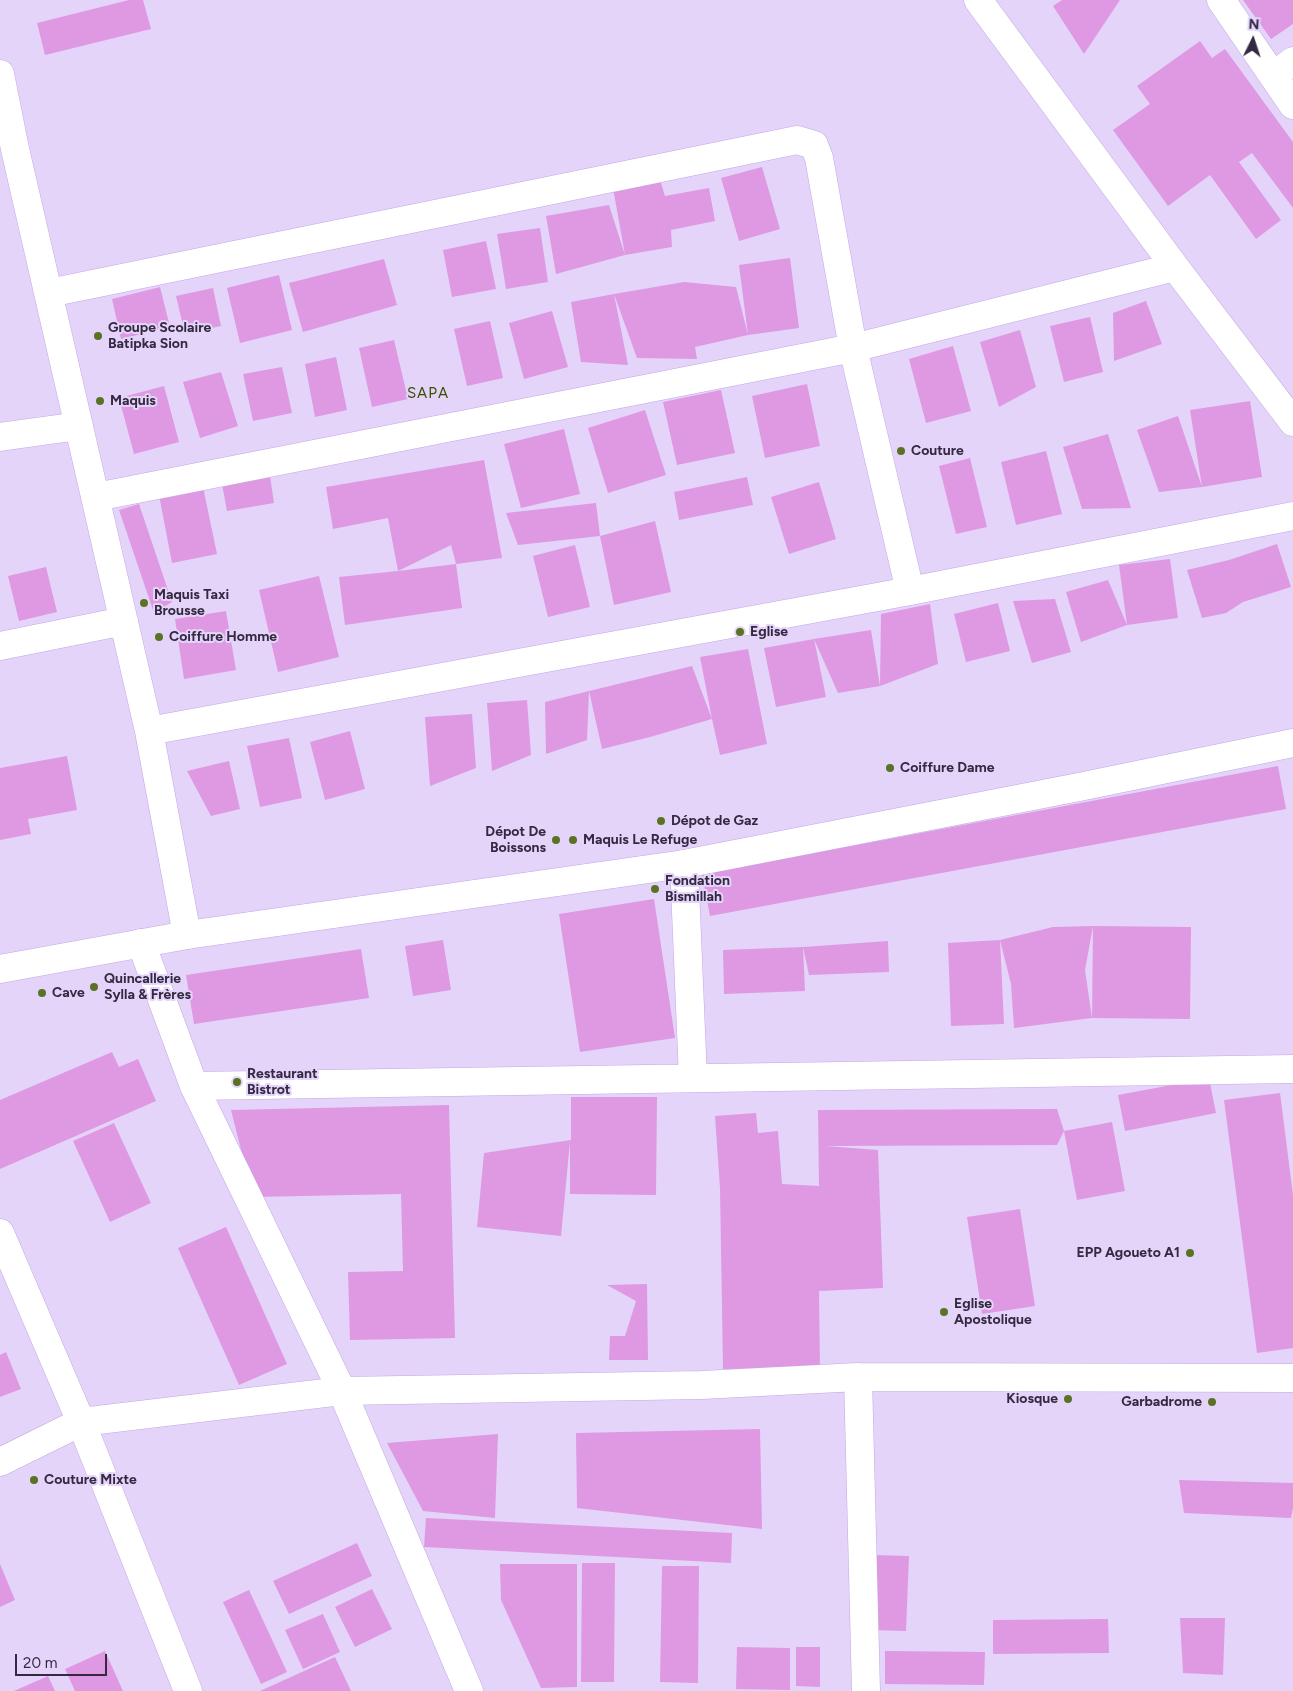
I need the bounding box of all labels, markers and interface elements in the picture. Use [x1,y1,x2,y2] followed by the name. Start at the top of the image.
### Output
[1228,15,1278,65] north arrow
[1248,16,1260,33] text: N
[108,320,211,352] place label: Groupe Scolaire Batipka Sion
[92,330,104,342] marker: Groupe Scolaire Batipka Sion
[406,385,450,403] district label: SAPA
[110,393,156,409] place label: Maquis
[94,395,106,407] marker: Maquis
[911,443,964,459] place label: Couture
[895,445,907,457] marker: Couture
[154,587,229,620] place label: Maquis Taxi Brousse
[138,597,150,609] marker: Maquis Taxi Brousse
[750,624,788,640] place label: Eglise
[734,626,746,638] marker: Eglise
[169,629,277,645] place label: Coiffure Homme
[153,631,165,643] marker: Coiffure Homme
[900,760,995,776] place label: Coiffure Dame
[884,762,896,774] marker: Coiffure Dame
[671,813,758,829] place label: Dépot de Gaz
[655,815,667,827] marker: Dépot de Gaz
[485,824,546,856] place label: Dépot De Boissons
[583,832,697,848] place label: Maquis Le Refuge
[550,834,562,846] marker: Dépot De Boissons
[567,834,579,846] marker: Maquis Le Refuge
[665,873,730,906] place label: Fondation Bismillah
[649,883,661,895] marker: Fondation Bismillah
[104,971,191,1004] place label: Quincallerie Sylla & Frères
[88,981,100,993] marker: Quincallerie Sylla & Frères
[52,985,85,1001] place label: Cave
[36,987,48,999] marker: Cave
[247,1066,318,1098] place label: Restaurant Bistrot
[231,1076,243,1088] marker: Restaurant Bistrot
[1077,1245,1180,1261] place label: EPP Agoueto A1
[1184,1247,1196,1259] marker: EPP Agoueto A1
[954,1296,1032,1328] place label: Eglise Apostolique
[938,1306,950,1318] marker: Eglise Apostolique
[1006,1391,1058,1407] place label: Kiosque
[1062,1393,1074,1405] marker: Kiosque
[1121,1394,1202,1410] place label: Garbadrome
[1206,1396,1218,1408] marker: Garbadrome
[44,1472,137,1488] place label: Couture Mixte
[28,1474,40,1486] marker: Couture Mixte
[18,1644,110,1676] scale bar
[23,1654,57,1672] text: 20 m

